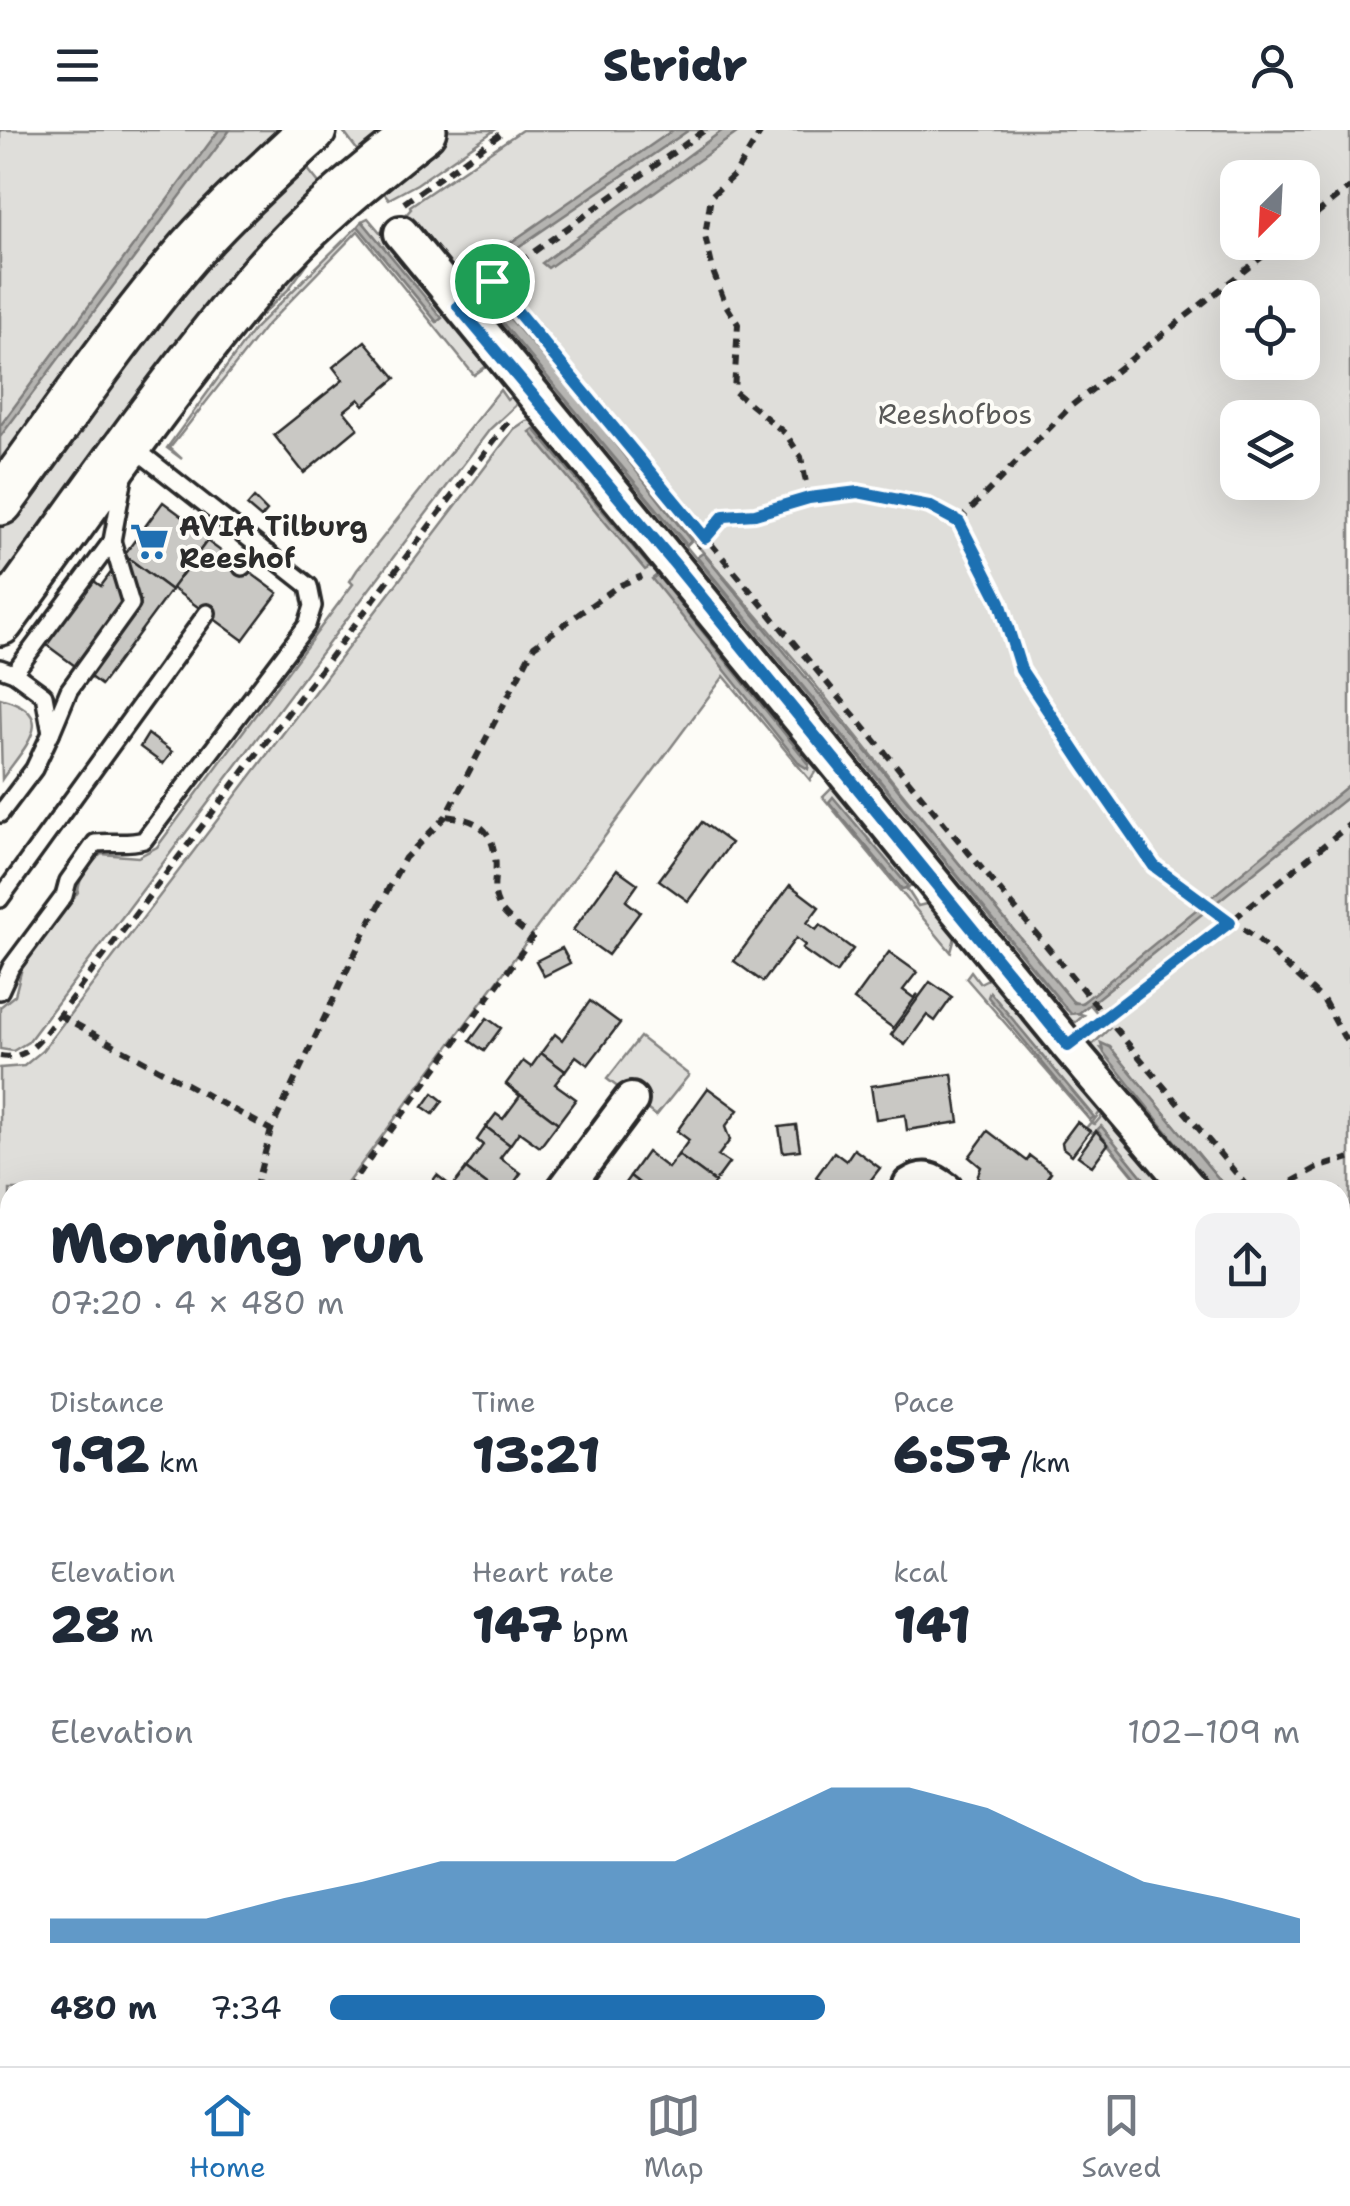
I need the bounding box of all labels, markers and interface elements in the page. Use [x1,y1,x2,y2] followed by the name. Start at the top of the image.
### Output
[603,35,747,95] text: Stridr
[50,38,105,93] icon: menu
[1245,38,1300,93] icon: person
[1220,160,1320,260] north arrow
[1220,160,1320,500] map controls
[450,239,535,324] pin
[465,254,520,309] icon: arrive
[1220,280,1320,380] button: locate
[878,395,1032,433] park label: Reeshofbos
[1220,400,1320,500] button: layers
[179,507,368,577] place label: AVIA Tilburg Reeshof
[128,521,170,563] supermarket icon: AVIA Tilburg Reeshof
[50,1206,424,1280] text: Morning run
[1195,1213,1300,1318] button: share
[50,1281,344,1324] text: 07:20 · 4 × 480 m
[50,1383,165,1421] text: Distance
[472,1383,536,1421] text: Time
[893,1383,955,1421] text: Pace
[50,1421,150,1488] text: 1.92
[472,1421,601,1488] text: 13:21
[893,1421,1011,1488] text: 6:57
[150,1443,199,1481] text: km
[1011,1443,1071,1481] text: /km
[50,1553,175,1591] text: Elevation
[472,1553,614,1591] text: Heart rate
[893,1553,948,1591] text: kcal
[50,1591,120,1658] text: 28
[472,1591,563,1658] text: 147
[893,1591,971,1658] text: 141
[120,1613,154,1651] text: m
[563,1613,629,1651] text: bpm
[50,1710,193,1753] text: Elevation
[1127,1710,1300,1753] text: 102–109 m
[50,1986,157,2029] text: 480 m
[210,1986,282,2029] text: 7:34
[189,2088,266,2186] tab: Home
[644,2088,704,2186] tab: Map
[1082,2088,1161,2186] tab: Saved

